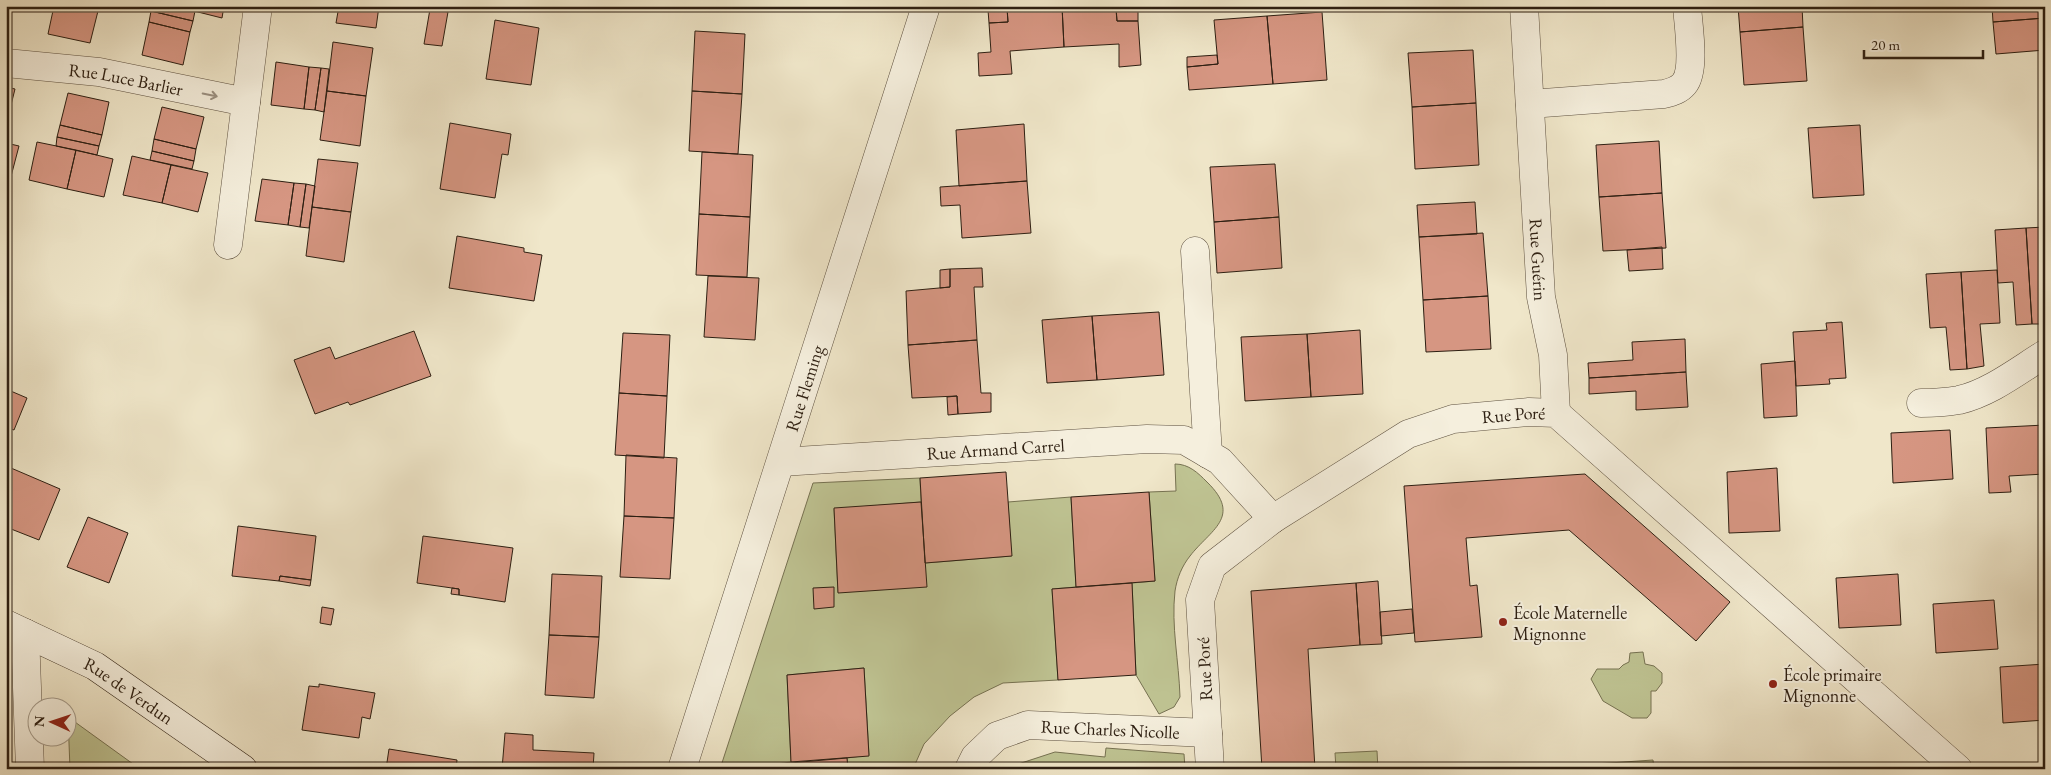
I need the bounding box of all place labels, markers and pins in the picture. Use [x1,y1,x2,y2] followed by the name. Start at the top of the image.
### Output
[1513,601,1627,645] place label: École Maternelle Mignonne
[1497,616,1509,628] marker: École Maternelle Mignonne
[1783,663,1882,707] place label: École primaire Mignonne
[1767,678,1779,690] marker: École primaire Mignonne

